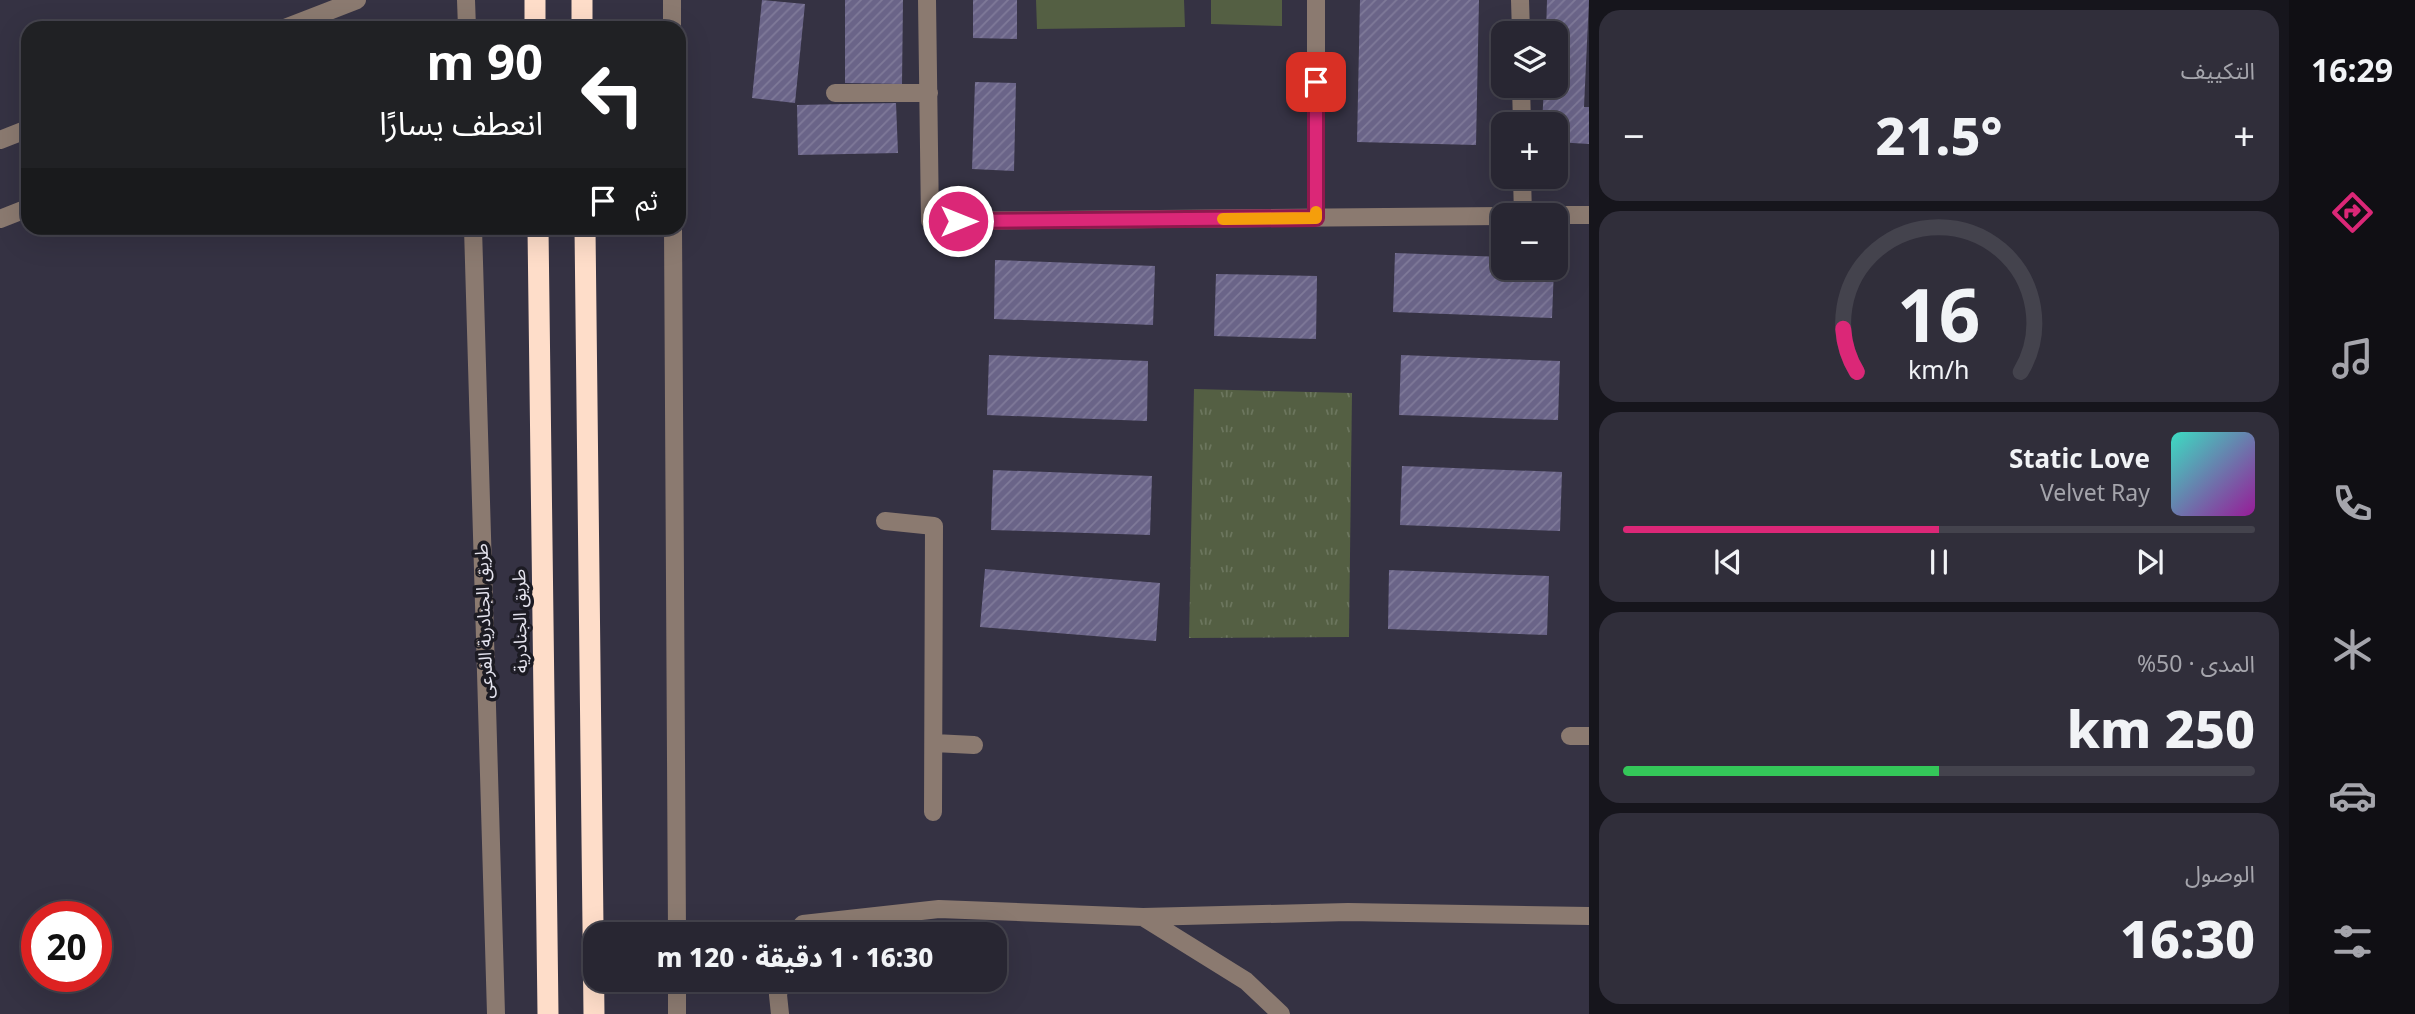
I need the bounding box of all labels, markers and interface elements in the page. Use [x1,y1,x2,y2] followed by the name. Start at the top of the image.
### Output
[1491,21,1568,280] map controls
[1491,21,1568,98] button: layers
[426,28,543,94] text: 90 m
[2311,48,2393,91] text: 16:29
[567,49,658,140] icon: left
[1286,52,1346,112] pin
[2181,54,2255,86] text: التكييف
[1297,63,1335,101] icon: arrive
[1876,99,2002,170] text: 21.5°
[379,101,543,144] text: انعطف يسارًا
[1623,109,1645,161] text: −
[2233,109,2255,161] text: +
[1491,112,1568,189] button: +
[584,182,622,220] icon: arrive
[636,182,658,218] text: ثم
[921,184,995,258] position arrow
[2328,188,2377,237] icon: directions
[1491,203,1568,280] button: −
[1897,265,1981,364] text: 16
[2328,334,2377,383] icon: music
[1908,352,1970,386] text: km/h
[2009,440,2150,476] text: Static Love
[2040,476,2150,508] text: Velvet Ray
[2328,479,2377,528] icon: phone
[468,543,498,699] street label: طريق الجنادرية الفرعى
[1709,543,1747,581] icon: previous
[1920,543,1958,581] icon: pause
[2131,543,2169,581] icon: next
[506,569,532,673] street label: طريق الجنادرية
[2328,625,2377,674] icon: climate
[2137,647,2255,679] text: المدى · 50%
[2067,692,2255,763] text: 250 km
[2328,771,2377,820] icon: car
[2185,857,2255,889] text: الوصول
[21,901,112,992] speed limit sign: 20
[2120,902,2255,973] text: 16:30
[2328,917,2377,966] icon: filters
[657,939,933,975] text: 16:30 · 1 دقيقة · 120 m

